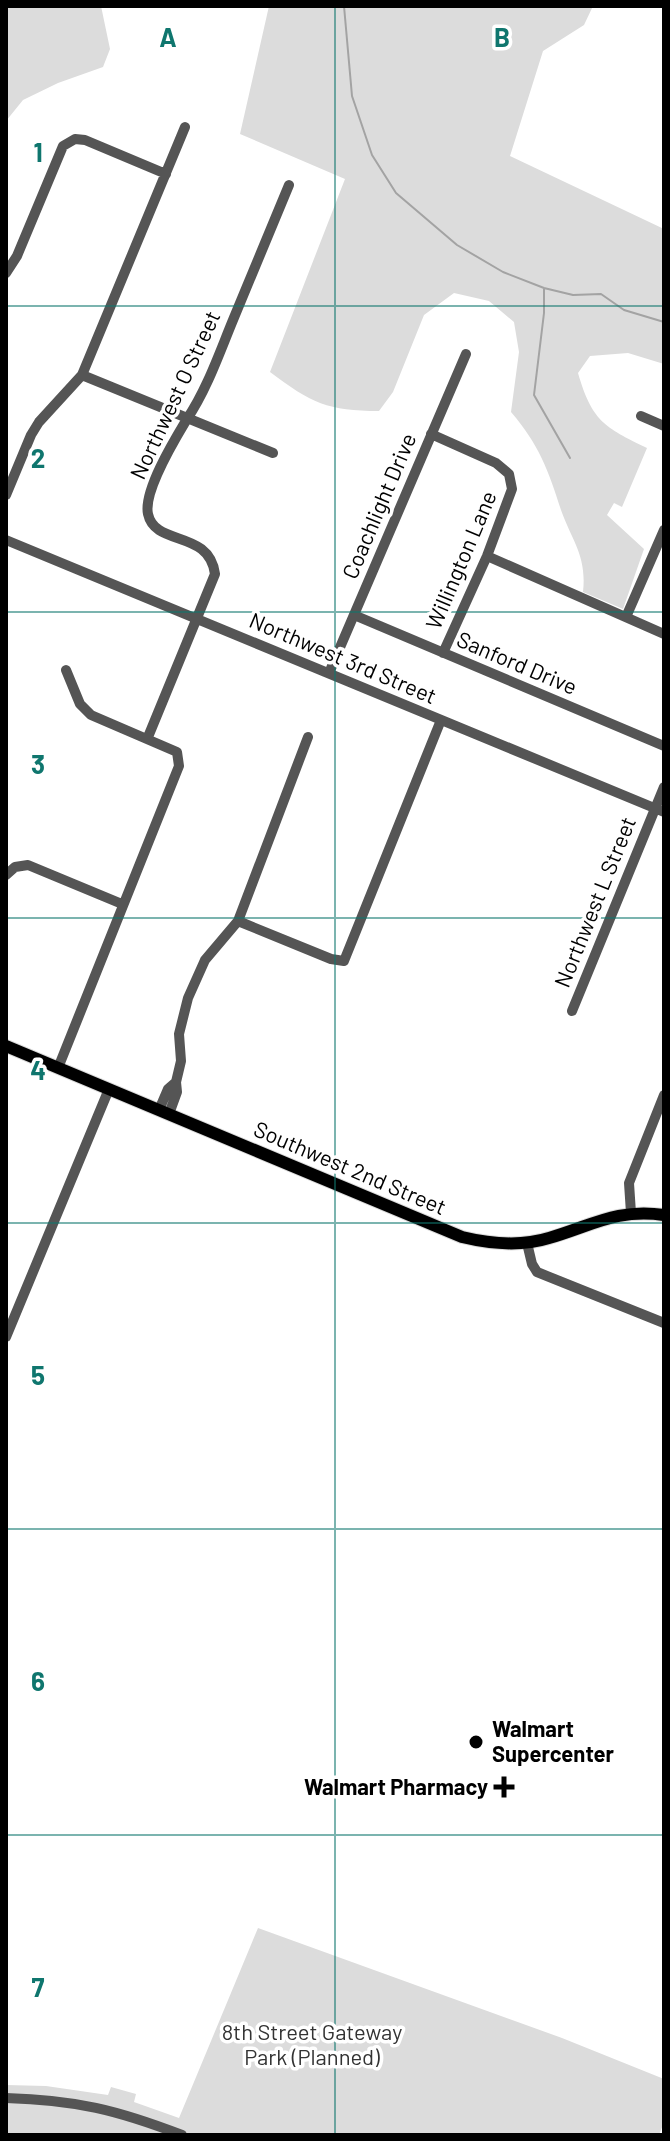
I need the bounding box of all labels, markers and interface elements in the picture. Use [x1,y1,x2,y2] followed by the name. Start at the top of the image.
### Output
[159,21,177,52] text: A
[494,21,510,52] text: B
[33,136,43,167] text: 1
[124,306,225,483] street label: Northwest O Street
[336,429,420,582] street label: Coachlight Drive
[31,442,45,473] text: 2
[419,487,501,633] street label: Willington Lane
[246,606,441,708] street label: Northwest 3rd Street
[453,625,581,699] street label: Sanford Drive
[31,748,45,779] text: 3
[548,812,640,991] street label: Northwest L Street
[30,1054,46,1085] text: 4
[250,1115,450,1219] street label: Southwest 2nd Street
[31,1359,45,1390] text: 5
[31,1665,45,1696] text: 6
[492,1715,615,1766] place label: Walmart Supercenter
[467,1733,485,1751] marker: Walmart Supercenter
[304,1773,488,1799] place label: Walmart Pharmacy
[495,1778,513,1796] marker: Walmart Pharmacy
[32,1971,45,2002] text: 7
[222,2018,402,2069] park label: 8th Street Gateway Park (Planned)

